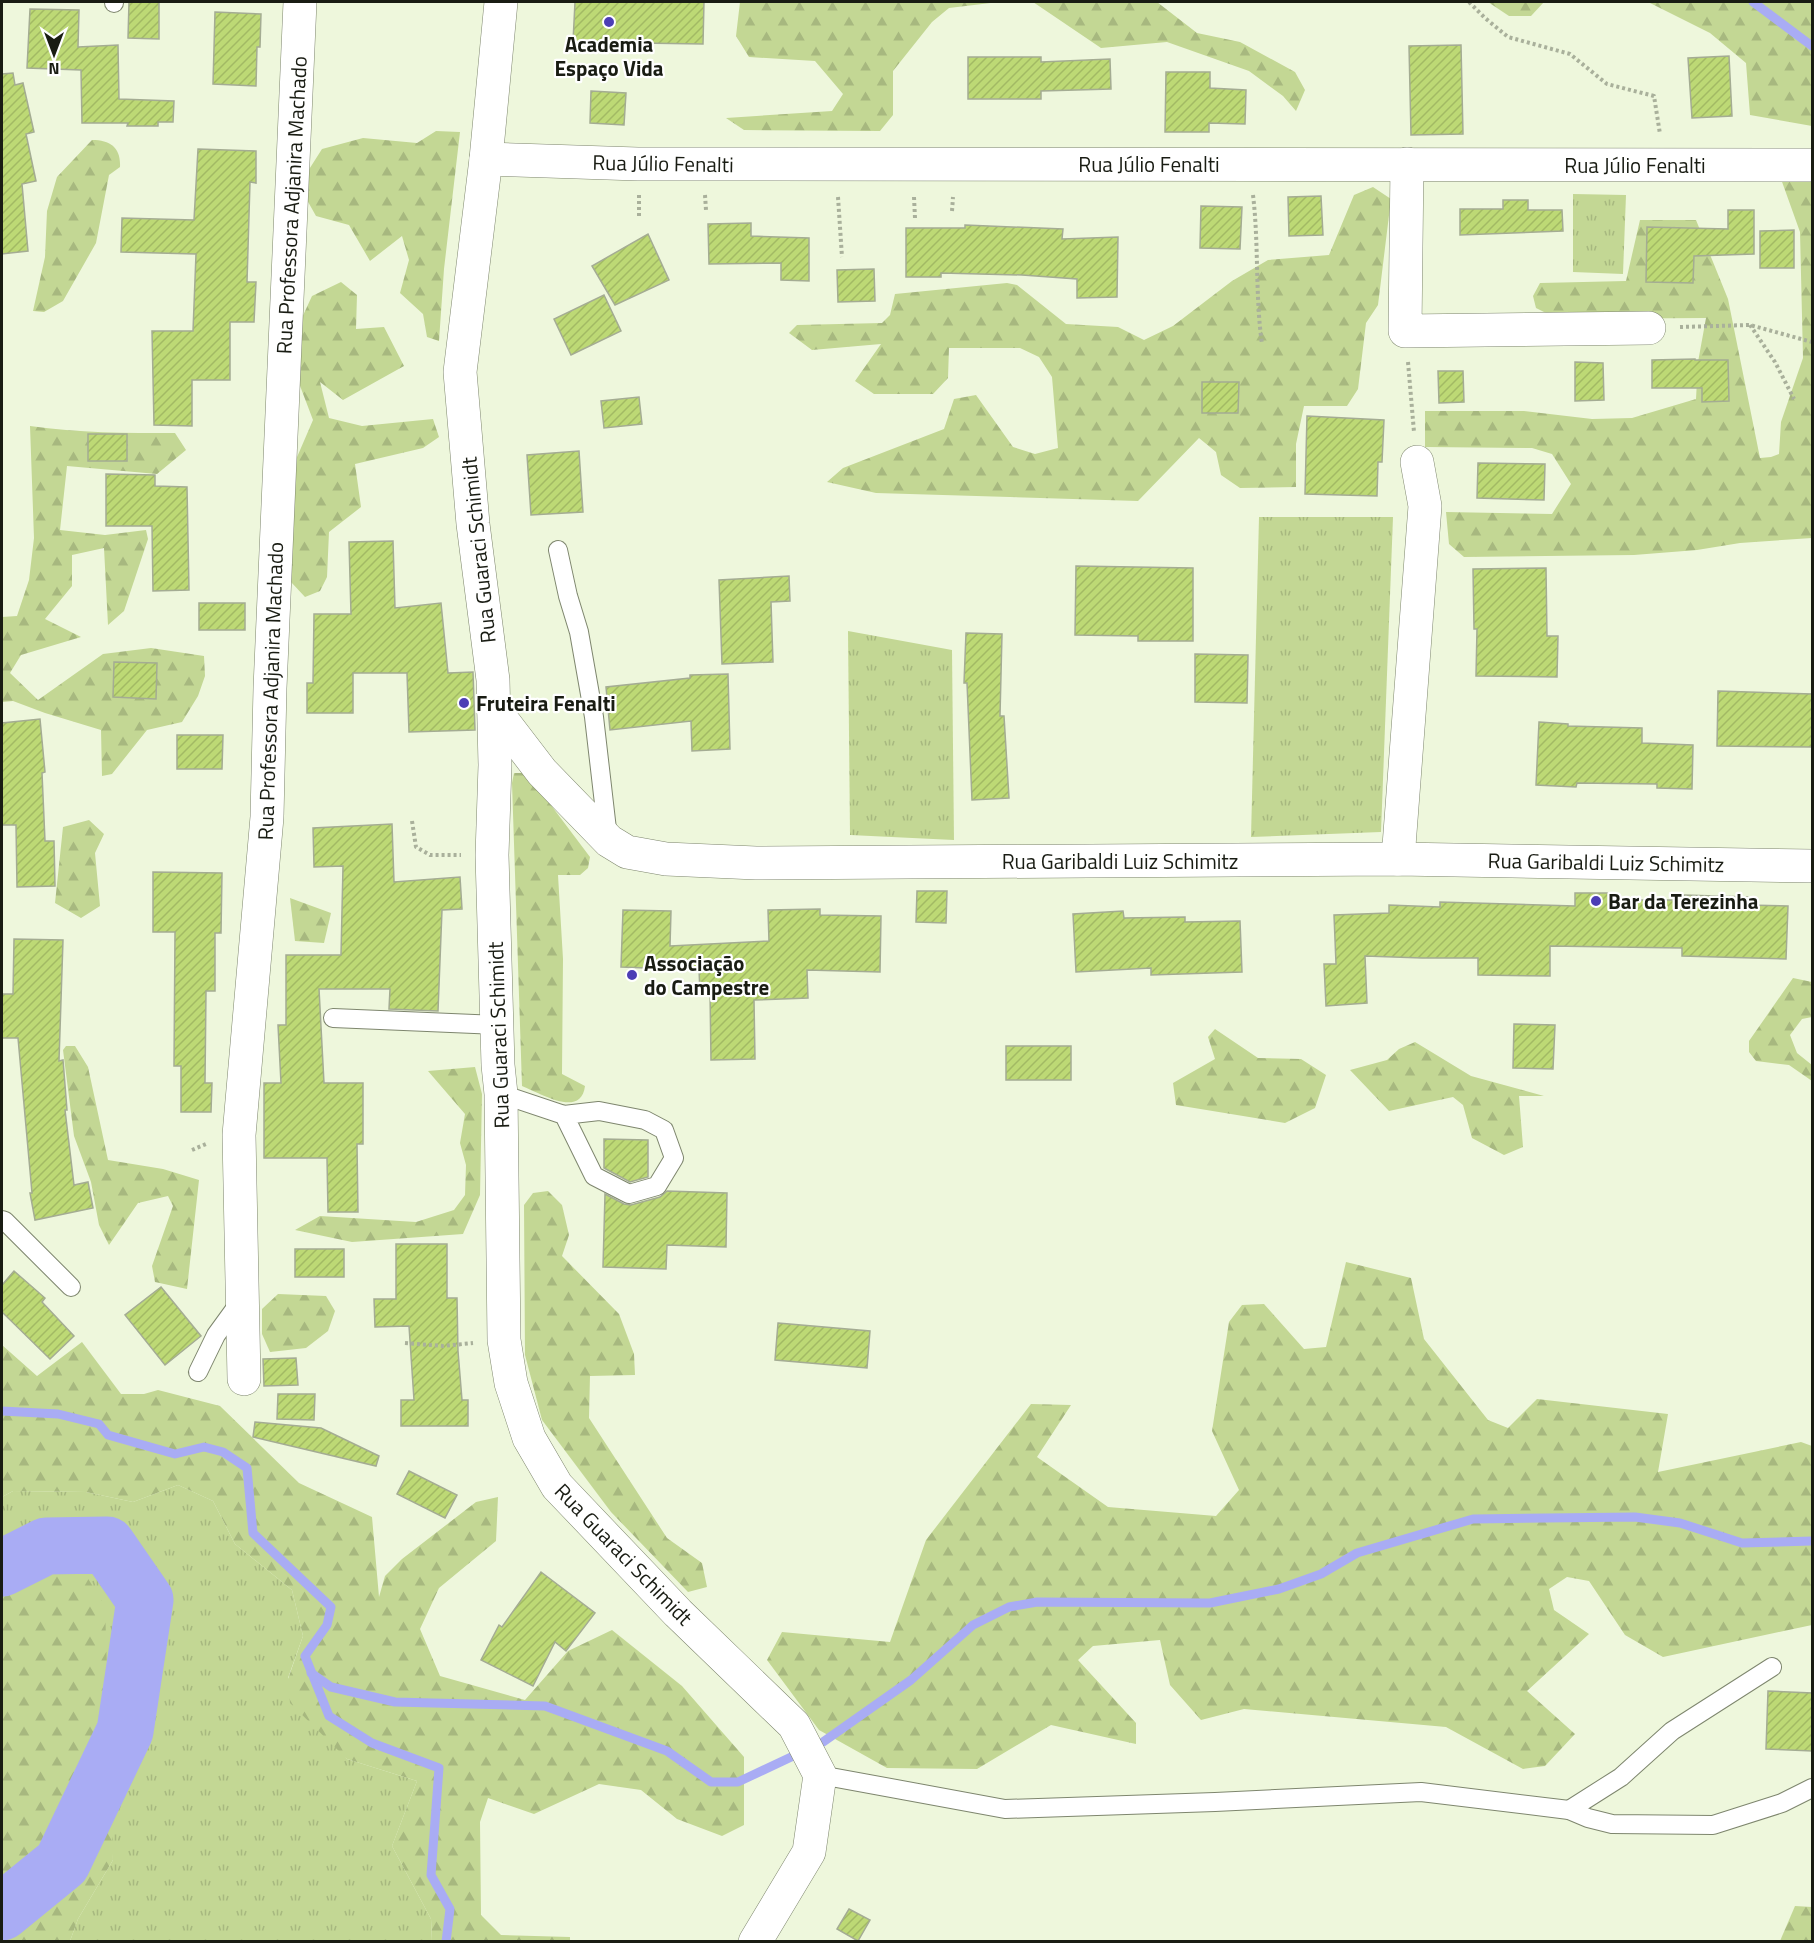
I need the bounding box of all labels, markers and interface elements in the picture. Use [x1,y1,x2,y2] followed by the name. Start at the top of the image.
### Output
[602,15,616,29] marker: Academia Espaço Vida
[24,24,84,84] north arrow
[554,28,664,84] place label: Academia Espaço Vida
[267,55,315,355] street label: Rua Professora Adjanira Machado
[48,57,60,81] text: N
[592,146,734,180] street label: Rua Júlio Fenalti
[1078,148,1220,180] street label: Rua Júlio Fenalti
[1564,149,1706,181] street label: Rua Júlio Fenalti
[452,455,504,645] street label: Rua Guaraci Schimidt
[249,541,291,841] street label: Rua Professora Adjanira Machado
[476,687,616,719] place label: Fruteira Fenalti
[457,696,471,710] marker: Fruteira Fenalti
[1487,844,1725,880] street label: Rua Garibaldi Luiz Schimitz
[1002,845,1238,877] street label: Rua Garibaldi Luiz Schimitz
[1608,885,1759,917] place label: Bar da Terezinha
[1589,894,1603,908] marker: Bar da Terezinha
[479,940,517,1129] street label: Rua Guaraci Schimidt
[644,947,769,1003] place label: Associação do Campestre
[625,968,639,982] marker: Associação do Campestre
[548,1476,701,1633] street label: Rua Guaraci Schimidt

